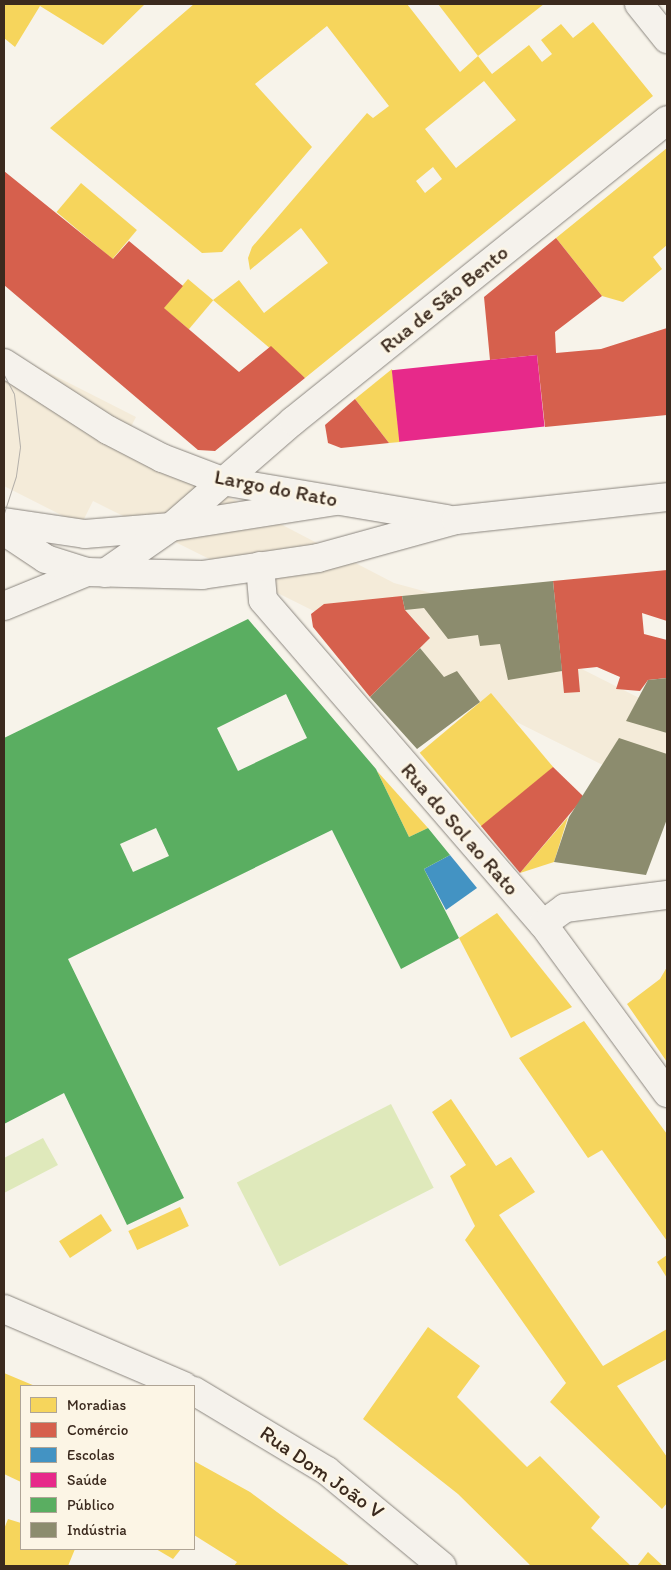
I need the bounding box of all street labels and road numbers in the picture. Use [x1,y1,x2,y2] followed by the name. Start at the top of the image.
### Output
[375,240,513,358] street label: Rua de São Bento
[212,464,340,512] street label: Largo do Rato
[395,757,525,901] street label: Rua do Sol ao Rato
[255,1420,389,1524] street label: Rua Dom João V

